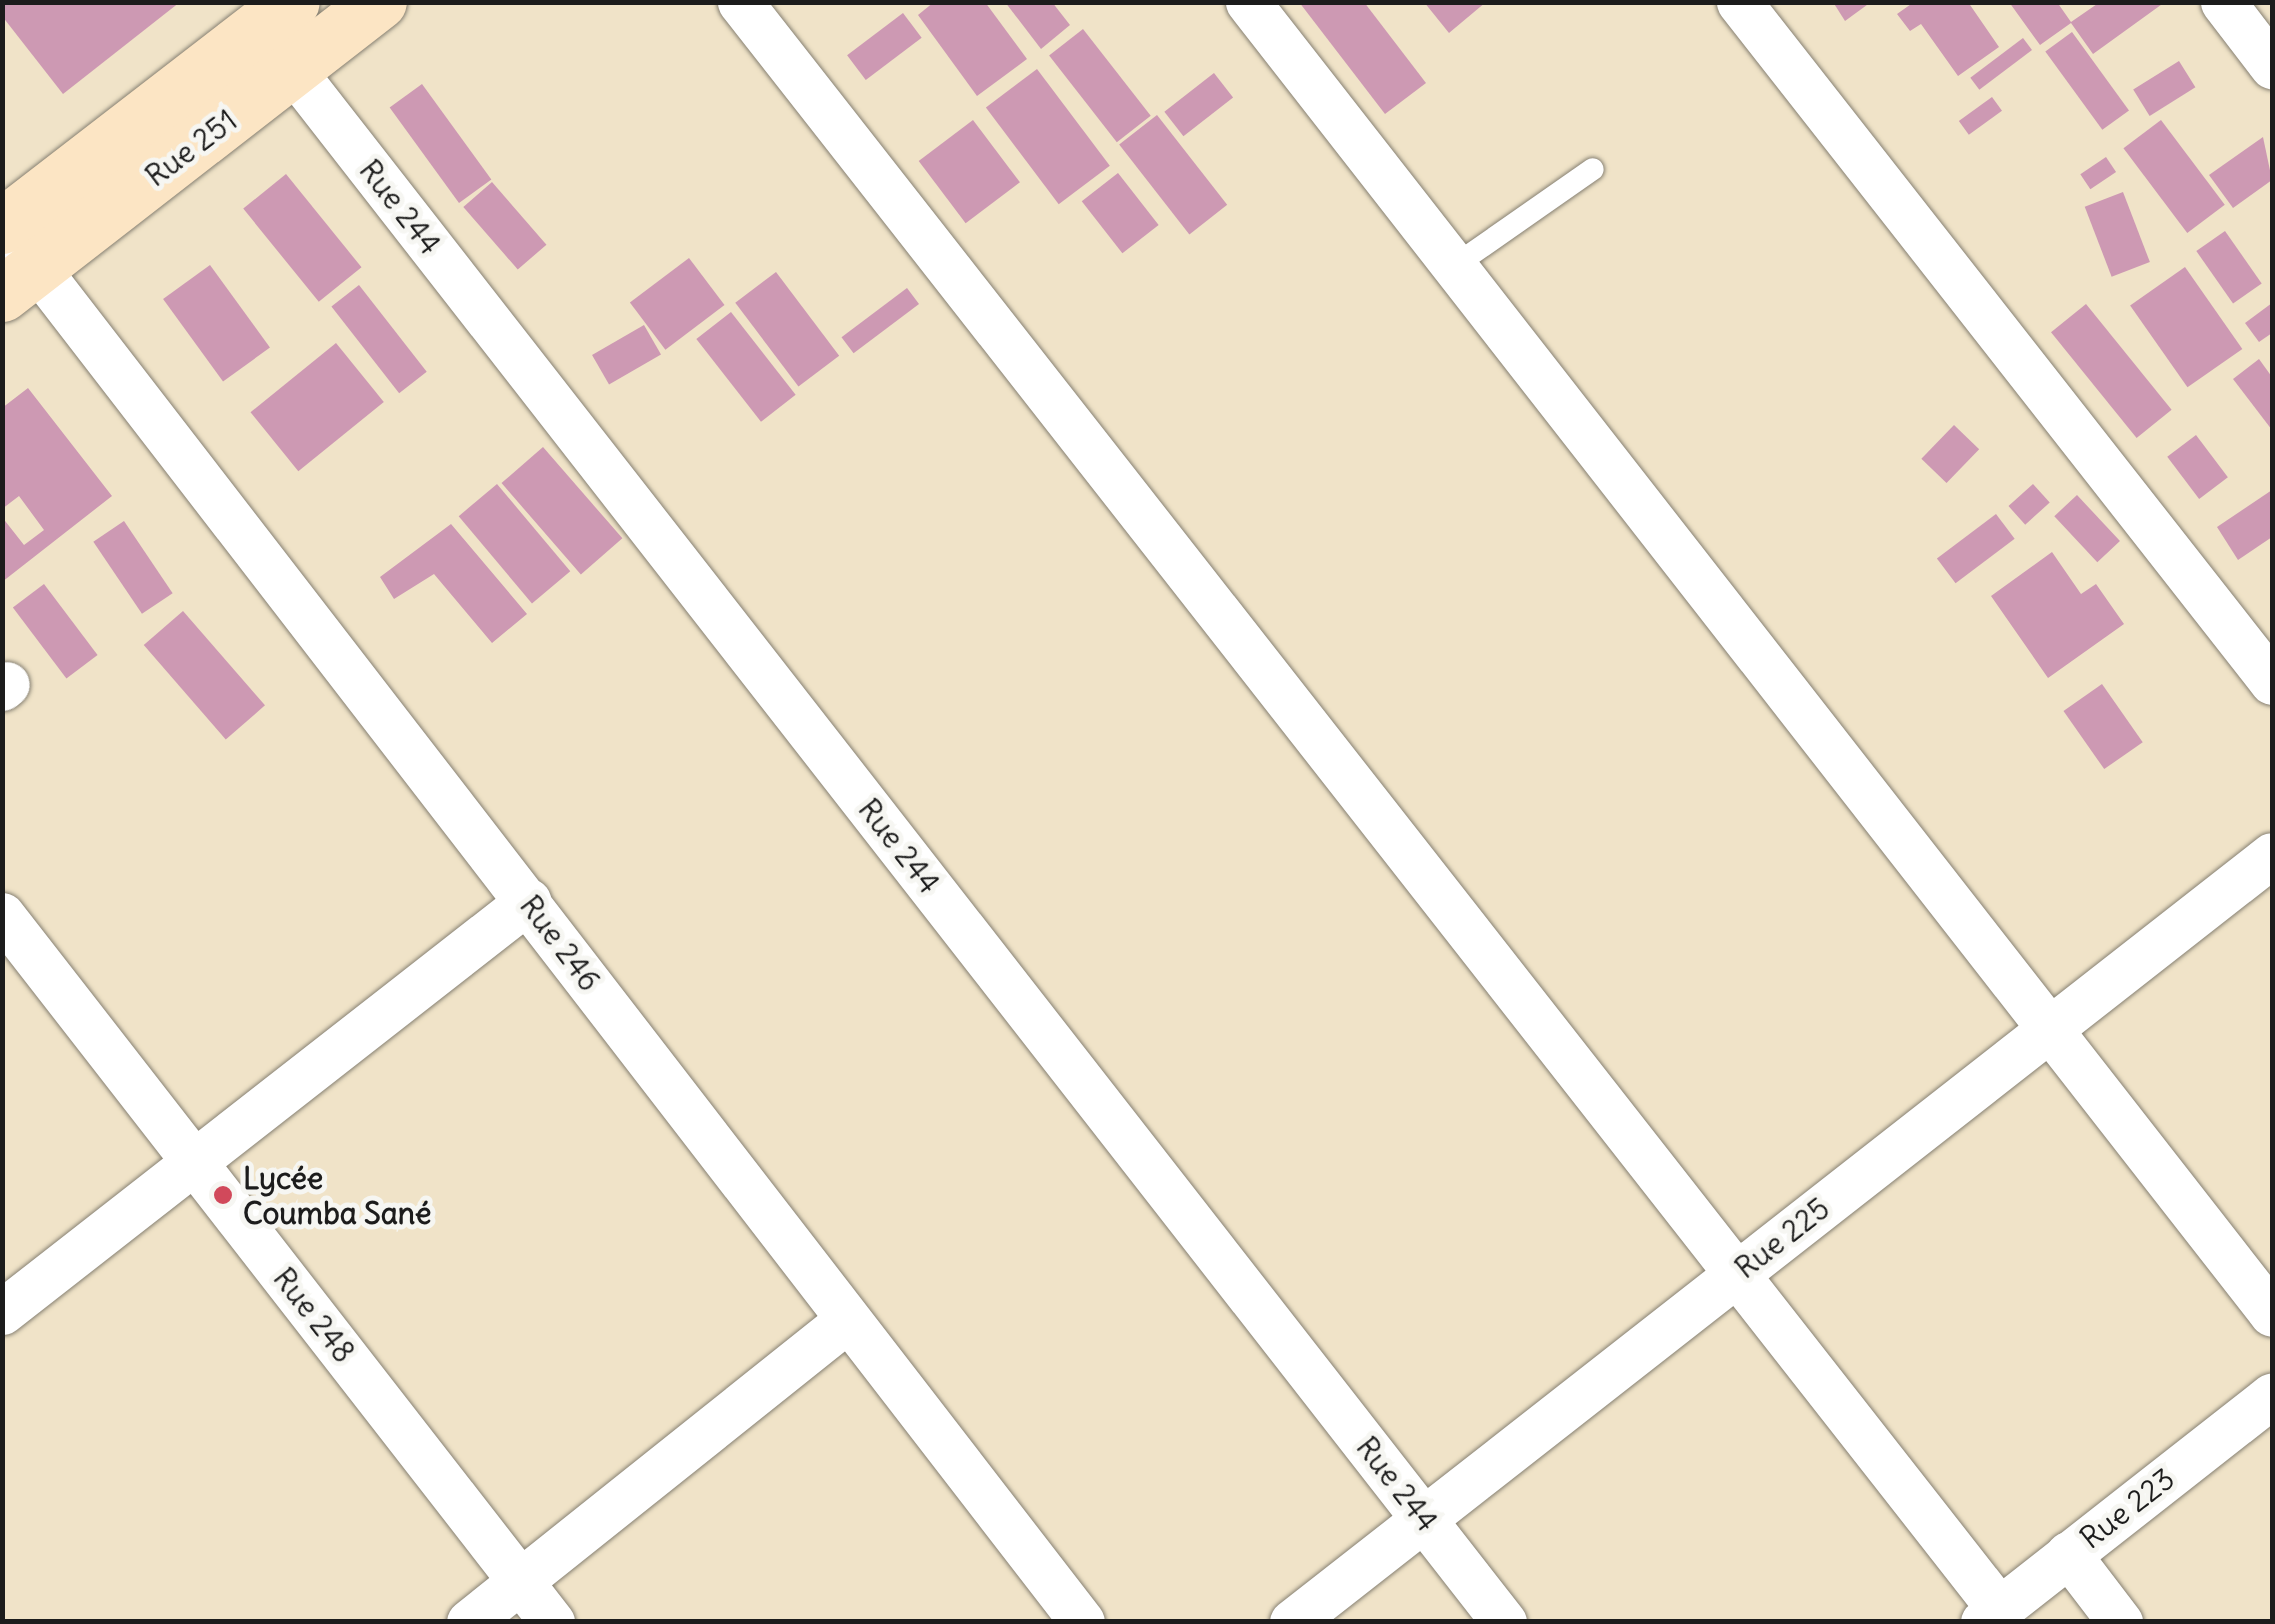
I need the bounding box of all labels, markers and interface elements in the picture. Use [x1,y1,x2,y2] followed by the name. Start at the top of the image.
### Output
[138,102,244,194] street label: Rue 251
[352,152,448,262] street label: Rue 244
[851,791,947,901] street label: Rue 244
[512,888,608,998] street label: Rue 246
[243,1160,431,1230] place label: Lycée Coumba Sané
[212,1184,234,1206] marker: Lycée Coumba Sané
[1728,1190,1836,1286] street label: Rue 225
[266,1261,362,1369] street label: Rue 248
[1349,1429,1445,1539] street label: Rue 244
[2073,1460,2181,1556] street label: Rue 223

